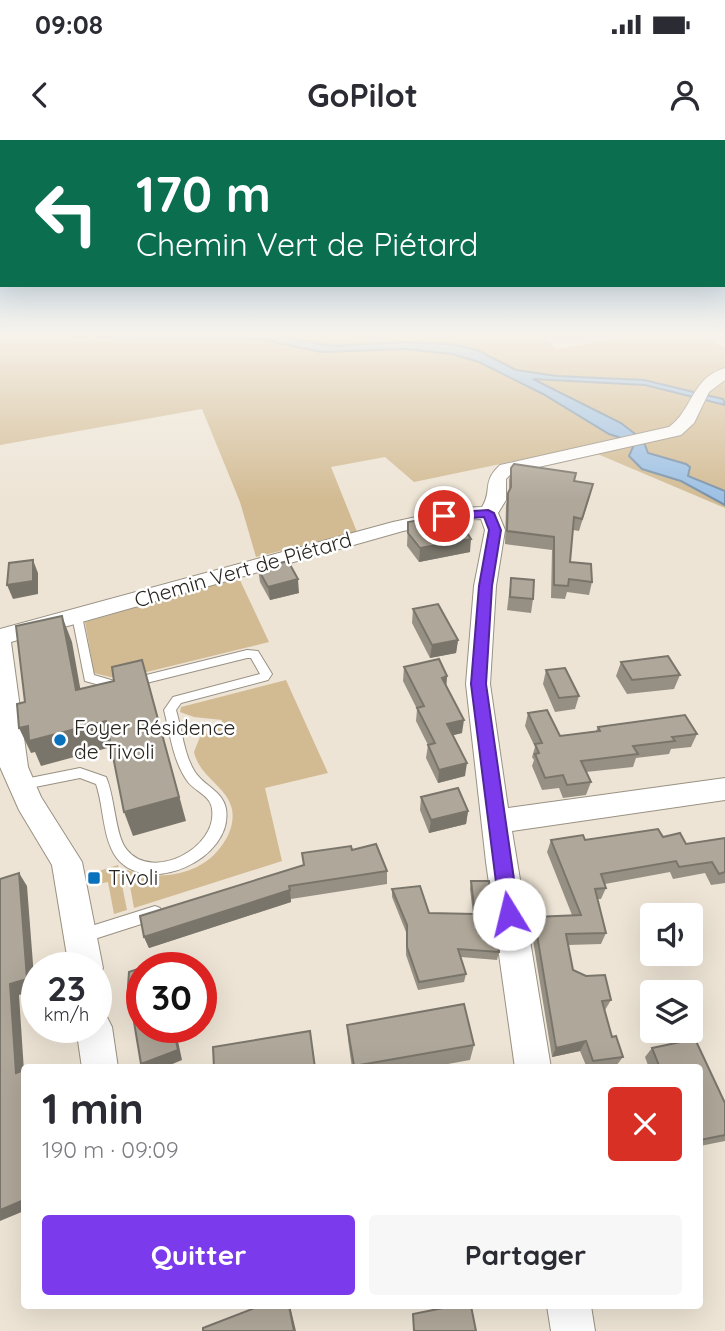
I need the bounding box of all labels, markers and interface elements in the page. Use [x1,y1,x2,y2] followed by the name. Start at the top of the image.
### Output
[35,8,103,41] text: 09:08
[307,75,418,115] text: GoPilot
[21,76,59,114] icon: back
[666,76,704,114] icon: person
[136,163,271,224] text: 170 m
[21,168,112,259] icon: left
[136,224,478,264] text: Chemin Vert de Piétard
[414,486,474,546] pin
[425,497,463,535] icon: arrive
[131,526,354,613] street label: Chemin Vert de Piétard
[74,714,235,764] place label: Foyer Résidence de Tivoli
[52,732,68,748] marker: Foyer Résidence de Tivoli
[108,864,158,890] place label: Tivoli
[86,870,102,886] marker: Tivoli
[472,877,546,951] position arrow
[640,903,703,1043] map controls
[640,903,703,966] button: sound
[126,952,217,1043] speed limit sign: 30
[47,966,86,1010] text: 23
[640,980,703,1043] button: layers
[44,1003,89,1026] text: km/h
[42,1082,144,1135] text: 1 min
[608,1087,682,1161] button: close
[42,1135,179,1164] text: 190 m · 09:09
[42,1215,355,1295] button: Quitter
[369,1215,682,1295] button: Partager

